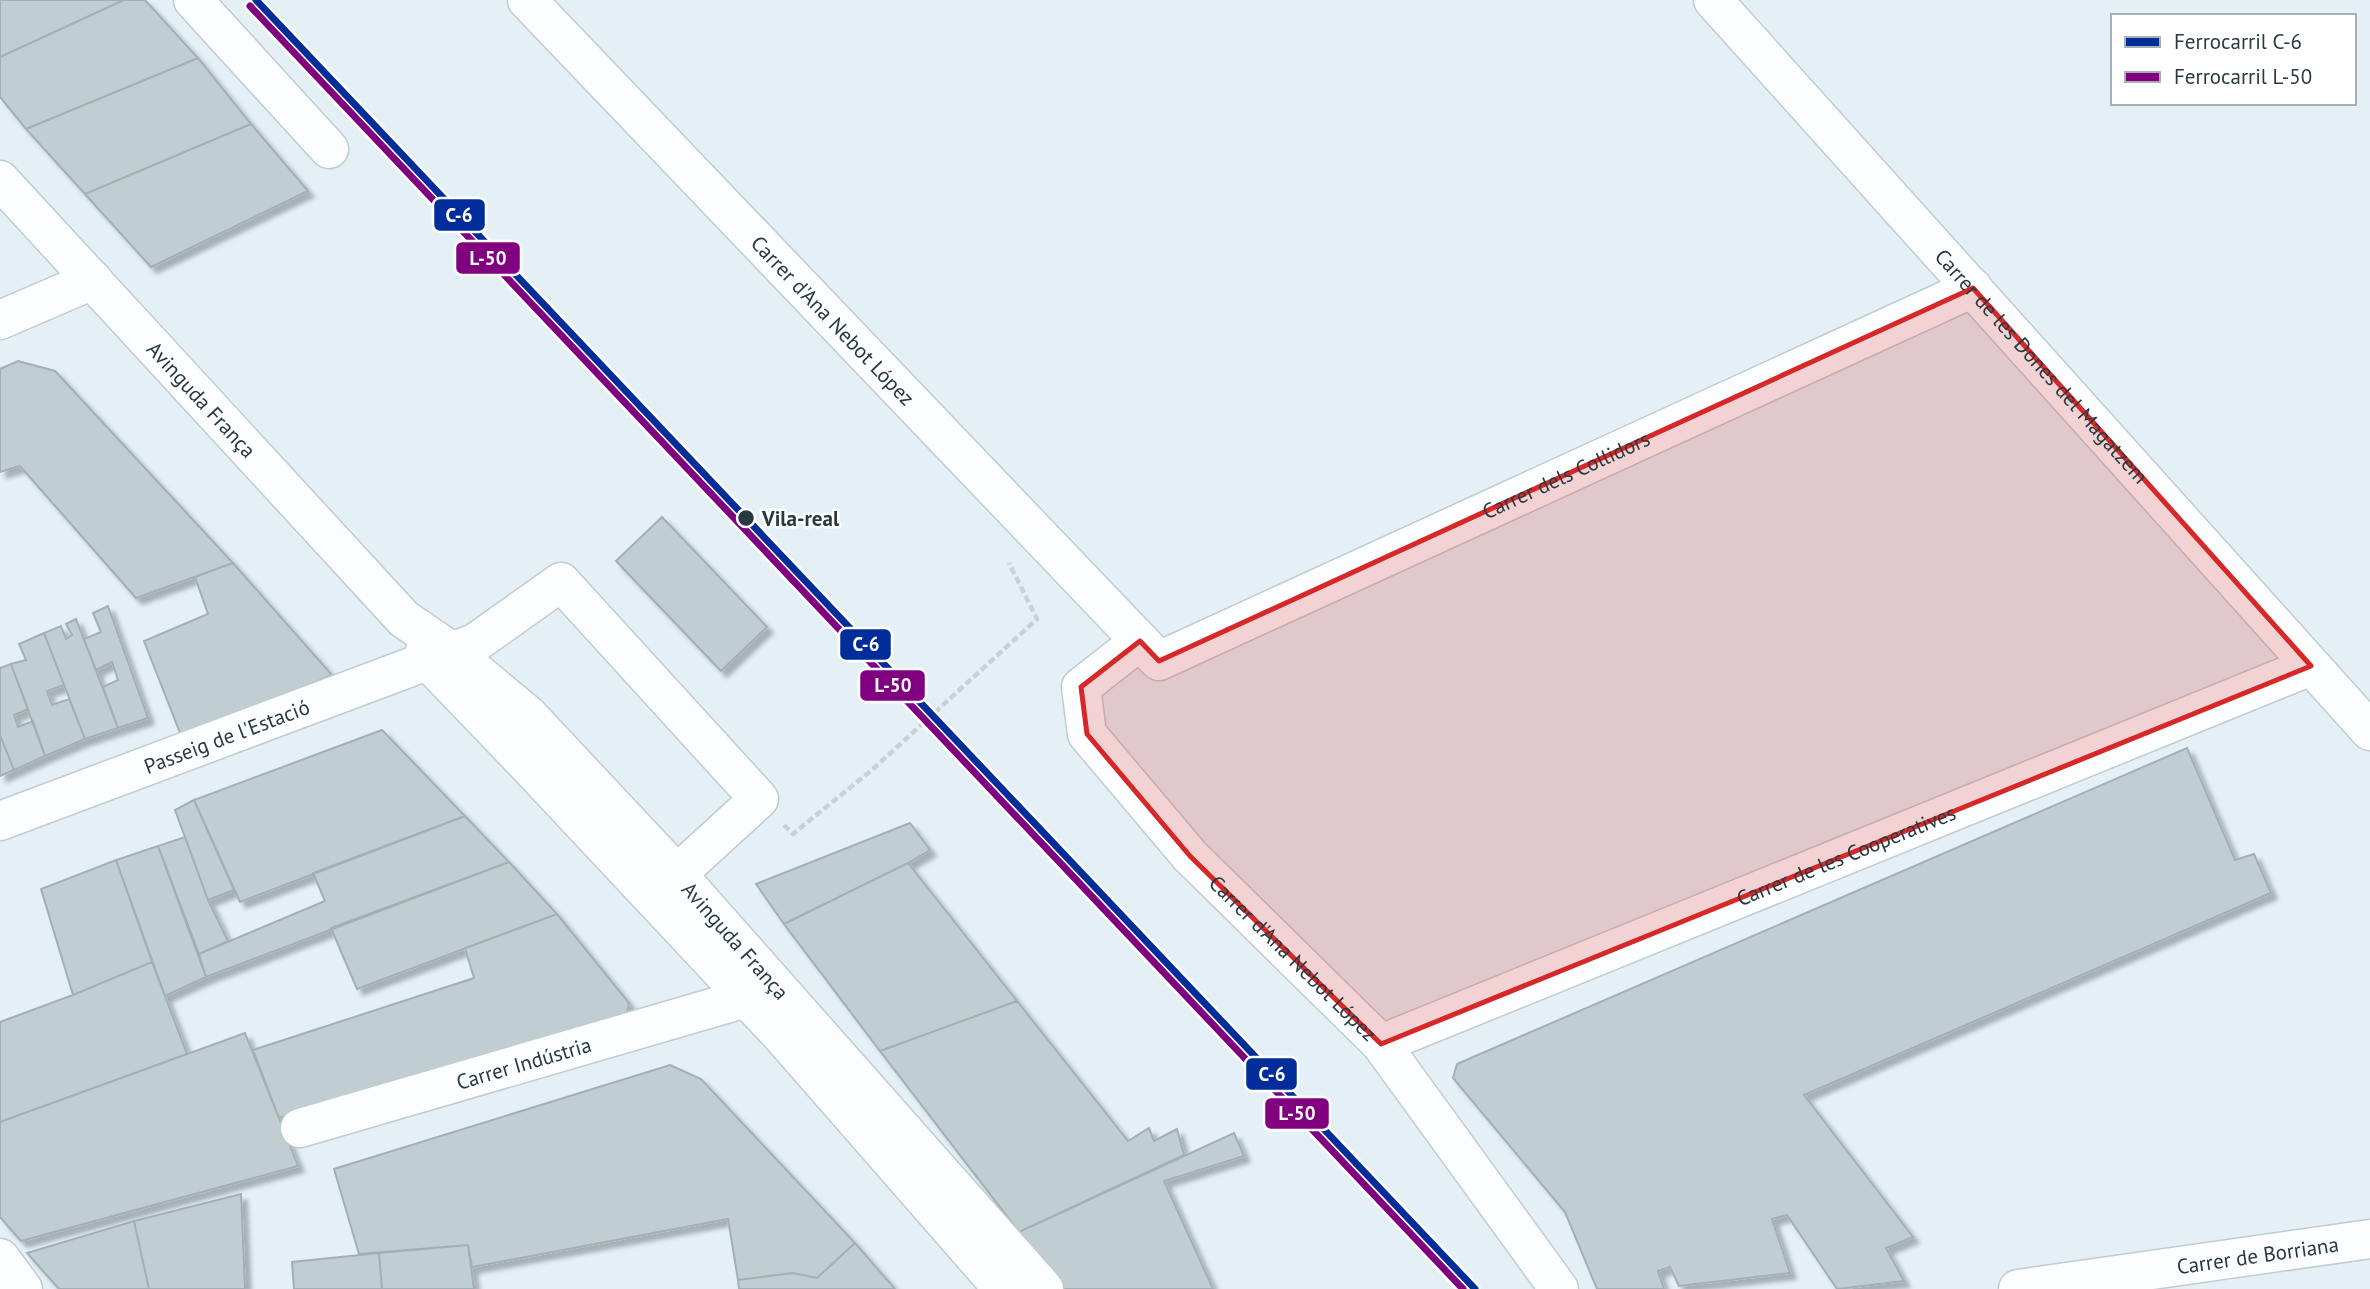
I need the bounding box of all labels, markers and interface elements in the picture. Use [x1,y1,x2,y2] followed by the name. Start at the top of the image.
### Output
[2111,14,2356,105] legend
[2174,28,2302,55] text: Ferrocarril C-6
[2174,63,2312,90] text: Ferrocarril L-50
[433,198,486,232] line badge: C-6
[446,203,472,227] text: C-6
[746,229,921,411] street label: Carrer d'Ana Nebot López
[455,241,521,275] line badge: L-50
[1929,243,2154,489] street label: Carrer de les Dones del Magatzem
[470,246,507,270] text: L-50
[142,335,262,463] street label: Avinguda França
[1478,425,1654,525] street label: Carrer dels Collidors
[761,505,840,532] place label: Vila-real
[736,508,756,528] marker: Vila-real
[839,628,892,661] line badge: C-6
[853,632,879,656] text: C-6
[859,669,926,702] line badge: L-50
[875,673,912,697] text: L-50
[140,693,313,779] street label: Passeig de l'Estació
[1732,798,1960,912] street label: Carrer de les Cooperatives
[1204,869,1383,1046] street label: Carrer d'Ana Nebot López
[676,876,795,1005] street label: Avinguda França
[453,1030,594,1095] street label: Carrer Indústria
[1245,1057,1298,1091] line badge: C-6
[1259,1062,1285,1086] text: C-6
[1264,1097,1330,1130] line badge: L-50
[1279,1101,1316,1125] text: L-50
[2175,1230,2340,1280] street label: Carrer de Borriana

